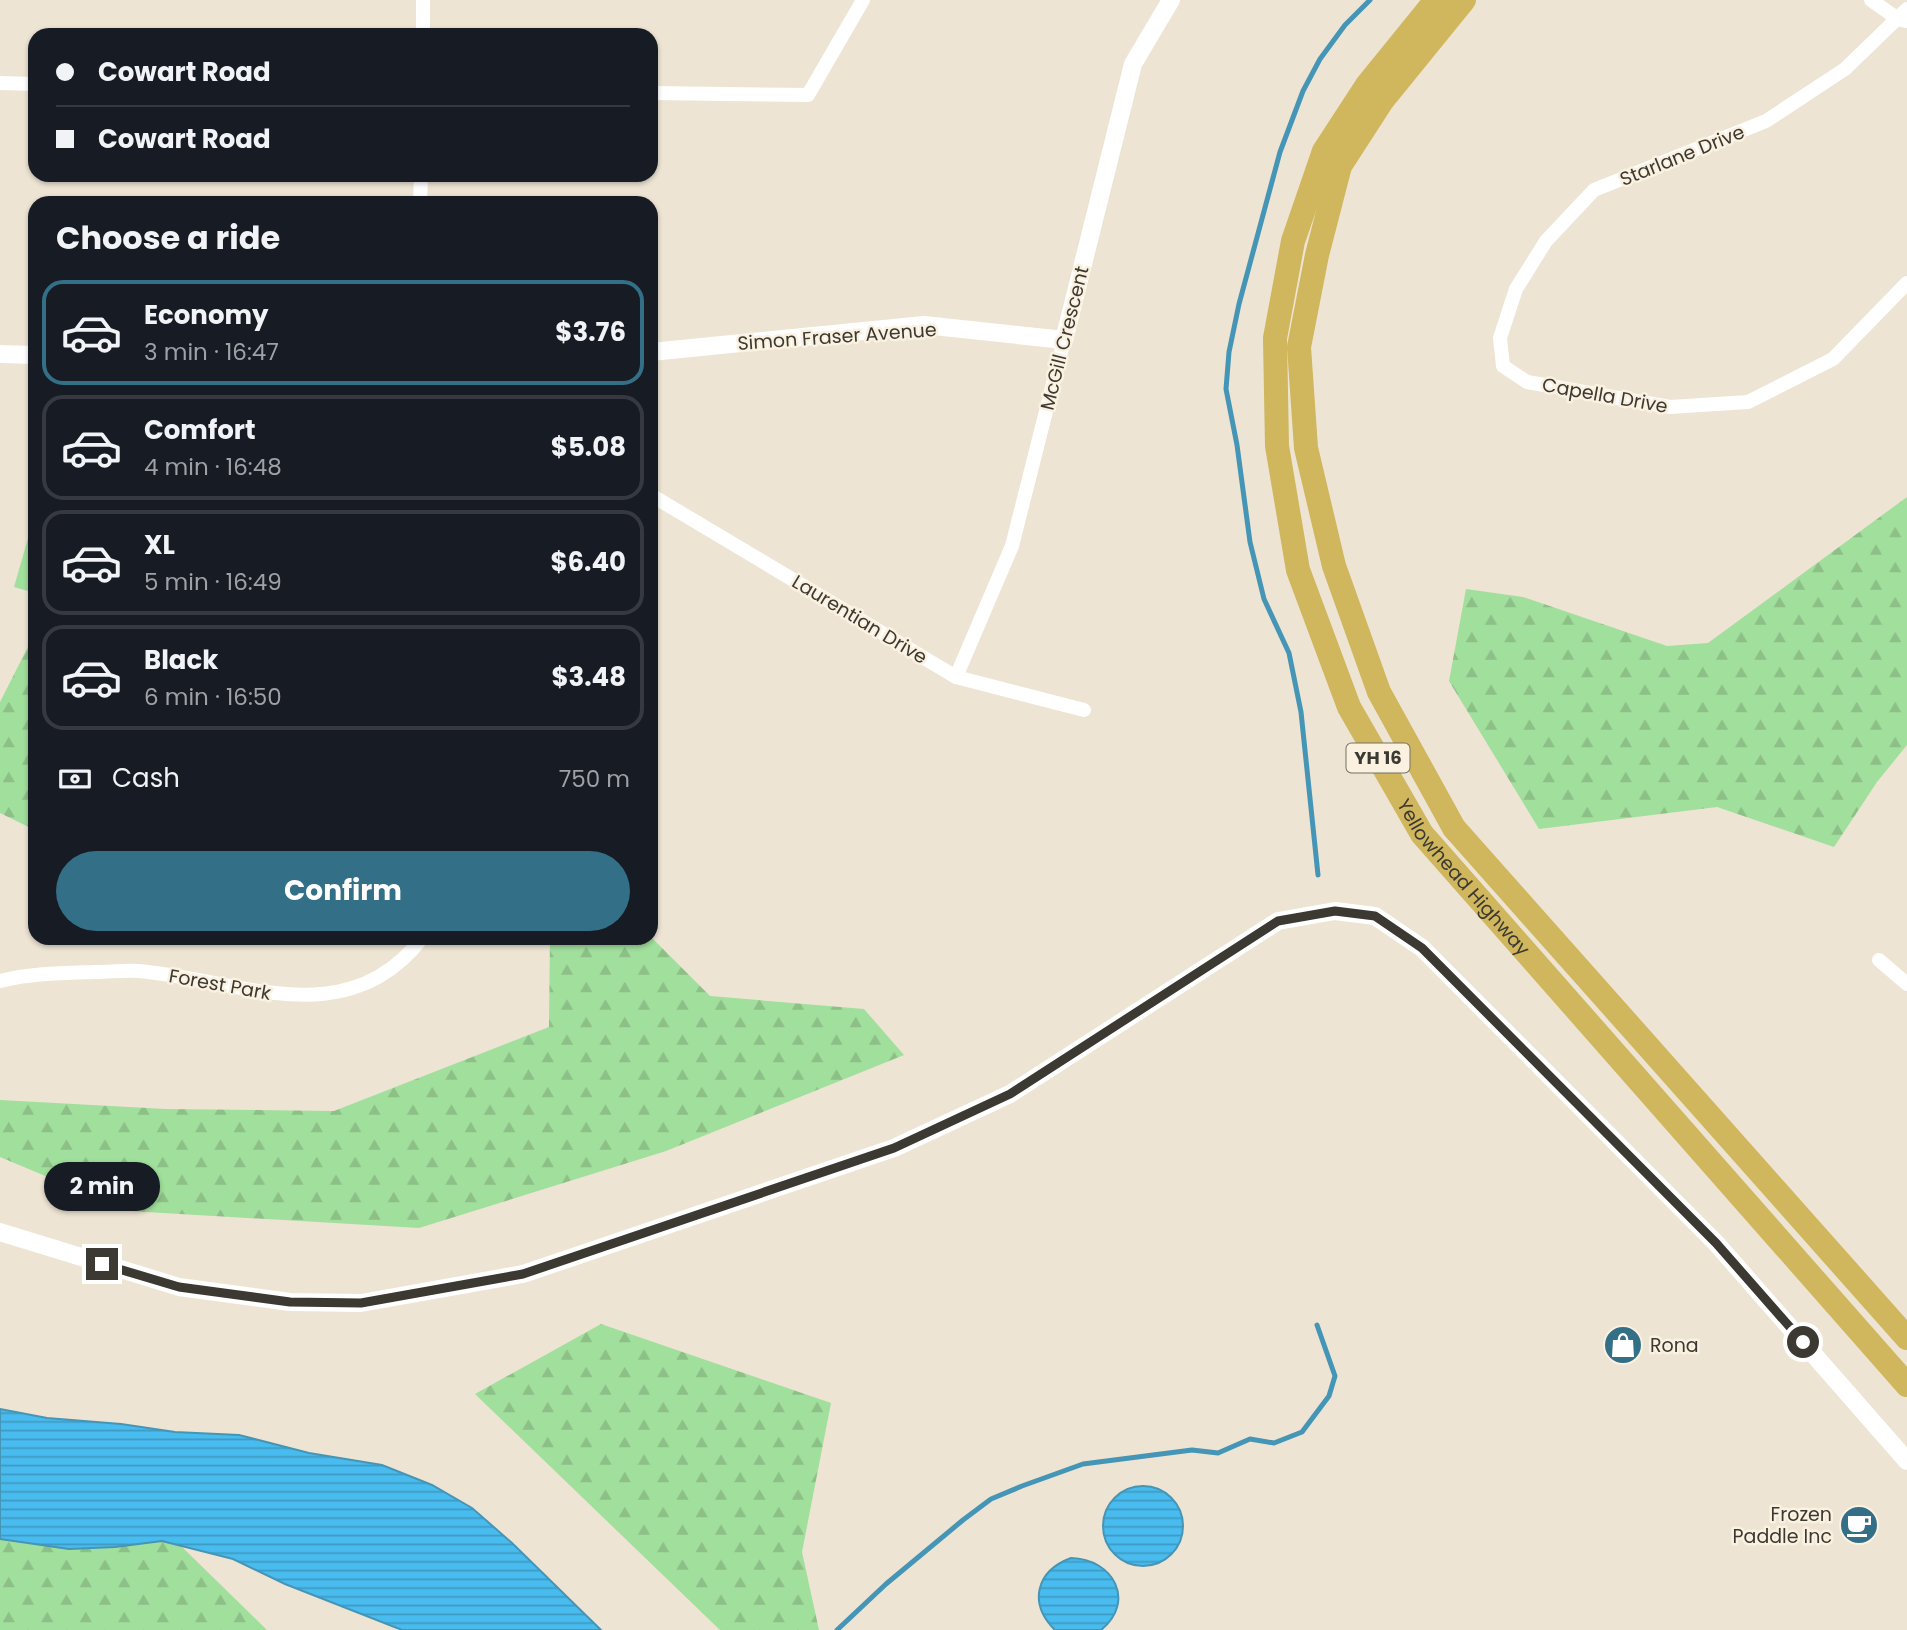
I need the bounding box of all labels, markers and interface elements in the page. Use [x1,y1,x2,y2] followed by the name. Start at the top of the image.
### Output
[98,54,271,90] text: Cowart Road
[1616,118,1749,193] street label: Starlane Drive
[98,121,271,157] text: Cowart Road
[56,215,280,260] text: Choose a ride
[1034,263,1095,413] street label: McGill Crescent
[144,297,268,333] text: Economy
[60,301,123,364] icon: car
[555,314,626,350] text: $3.76
[737,316,937,357] street label: Simon Fraser Avenue
[144,336,279,368] text: 3 min · 16:47
[1540,371,1670,420] street label: Capella Drive
[144,412,256,448] text: Comfort
[60,416,123,479] icon: car
[551,429,626,465] text: $5.08
[144,451,282,483] text: 4 min · 16:48
[144,527,175,563] text: XL
[60,531,123,594] icon: car
[550,544,626,580] text: $6.40
[144,566,282,598] text: 5 min · 16:49
[787,568,933,671] street label: Laurentian Drive
[144,642,218,678] text: Black
[60,646,123,709] icon: car
[551,659,626,695] text: $3.48
[144,681,282,713] text: 6 min · 16:50
[1346,744,1410,772] road number: YH 16
[56,760,94,798] icon: cash
[112,760,180,796] text: Cash
[559,763,630,795] text: 750 m
[1390,794,1536,962] street label: Yellowhead Highway
[56,851,630,931] button: Confirm
[167,962,273,1007] street label: Forest Park
[44,1162,160,1212] callout: 2 min
[70,1170,134,1202] text: 2 min
[86,1248,118,1280] route end
[1602,1324,1644,1366] shop icon: Rona
[1787,1326,1819,1358] route start
[1650,1332,1699,1359] place label: Rona
[1733,1501,1832,1550] place label: Frozen Paddle Inc
[1838,1504,1880,1546] cafe icon: Frozen Paddle Inc

